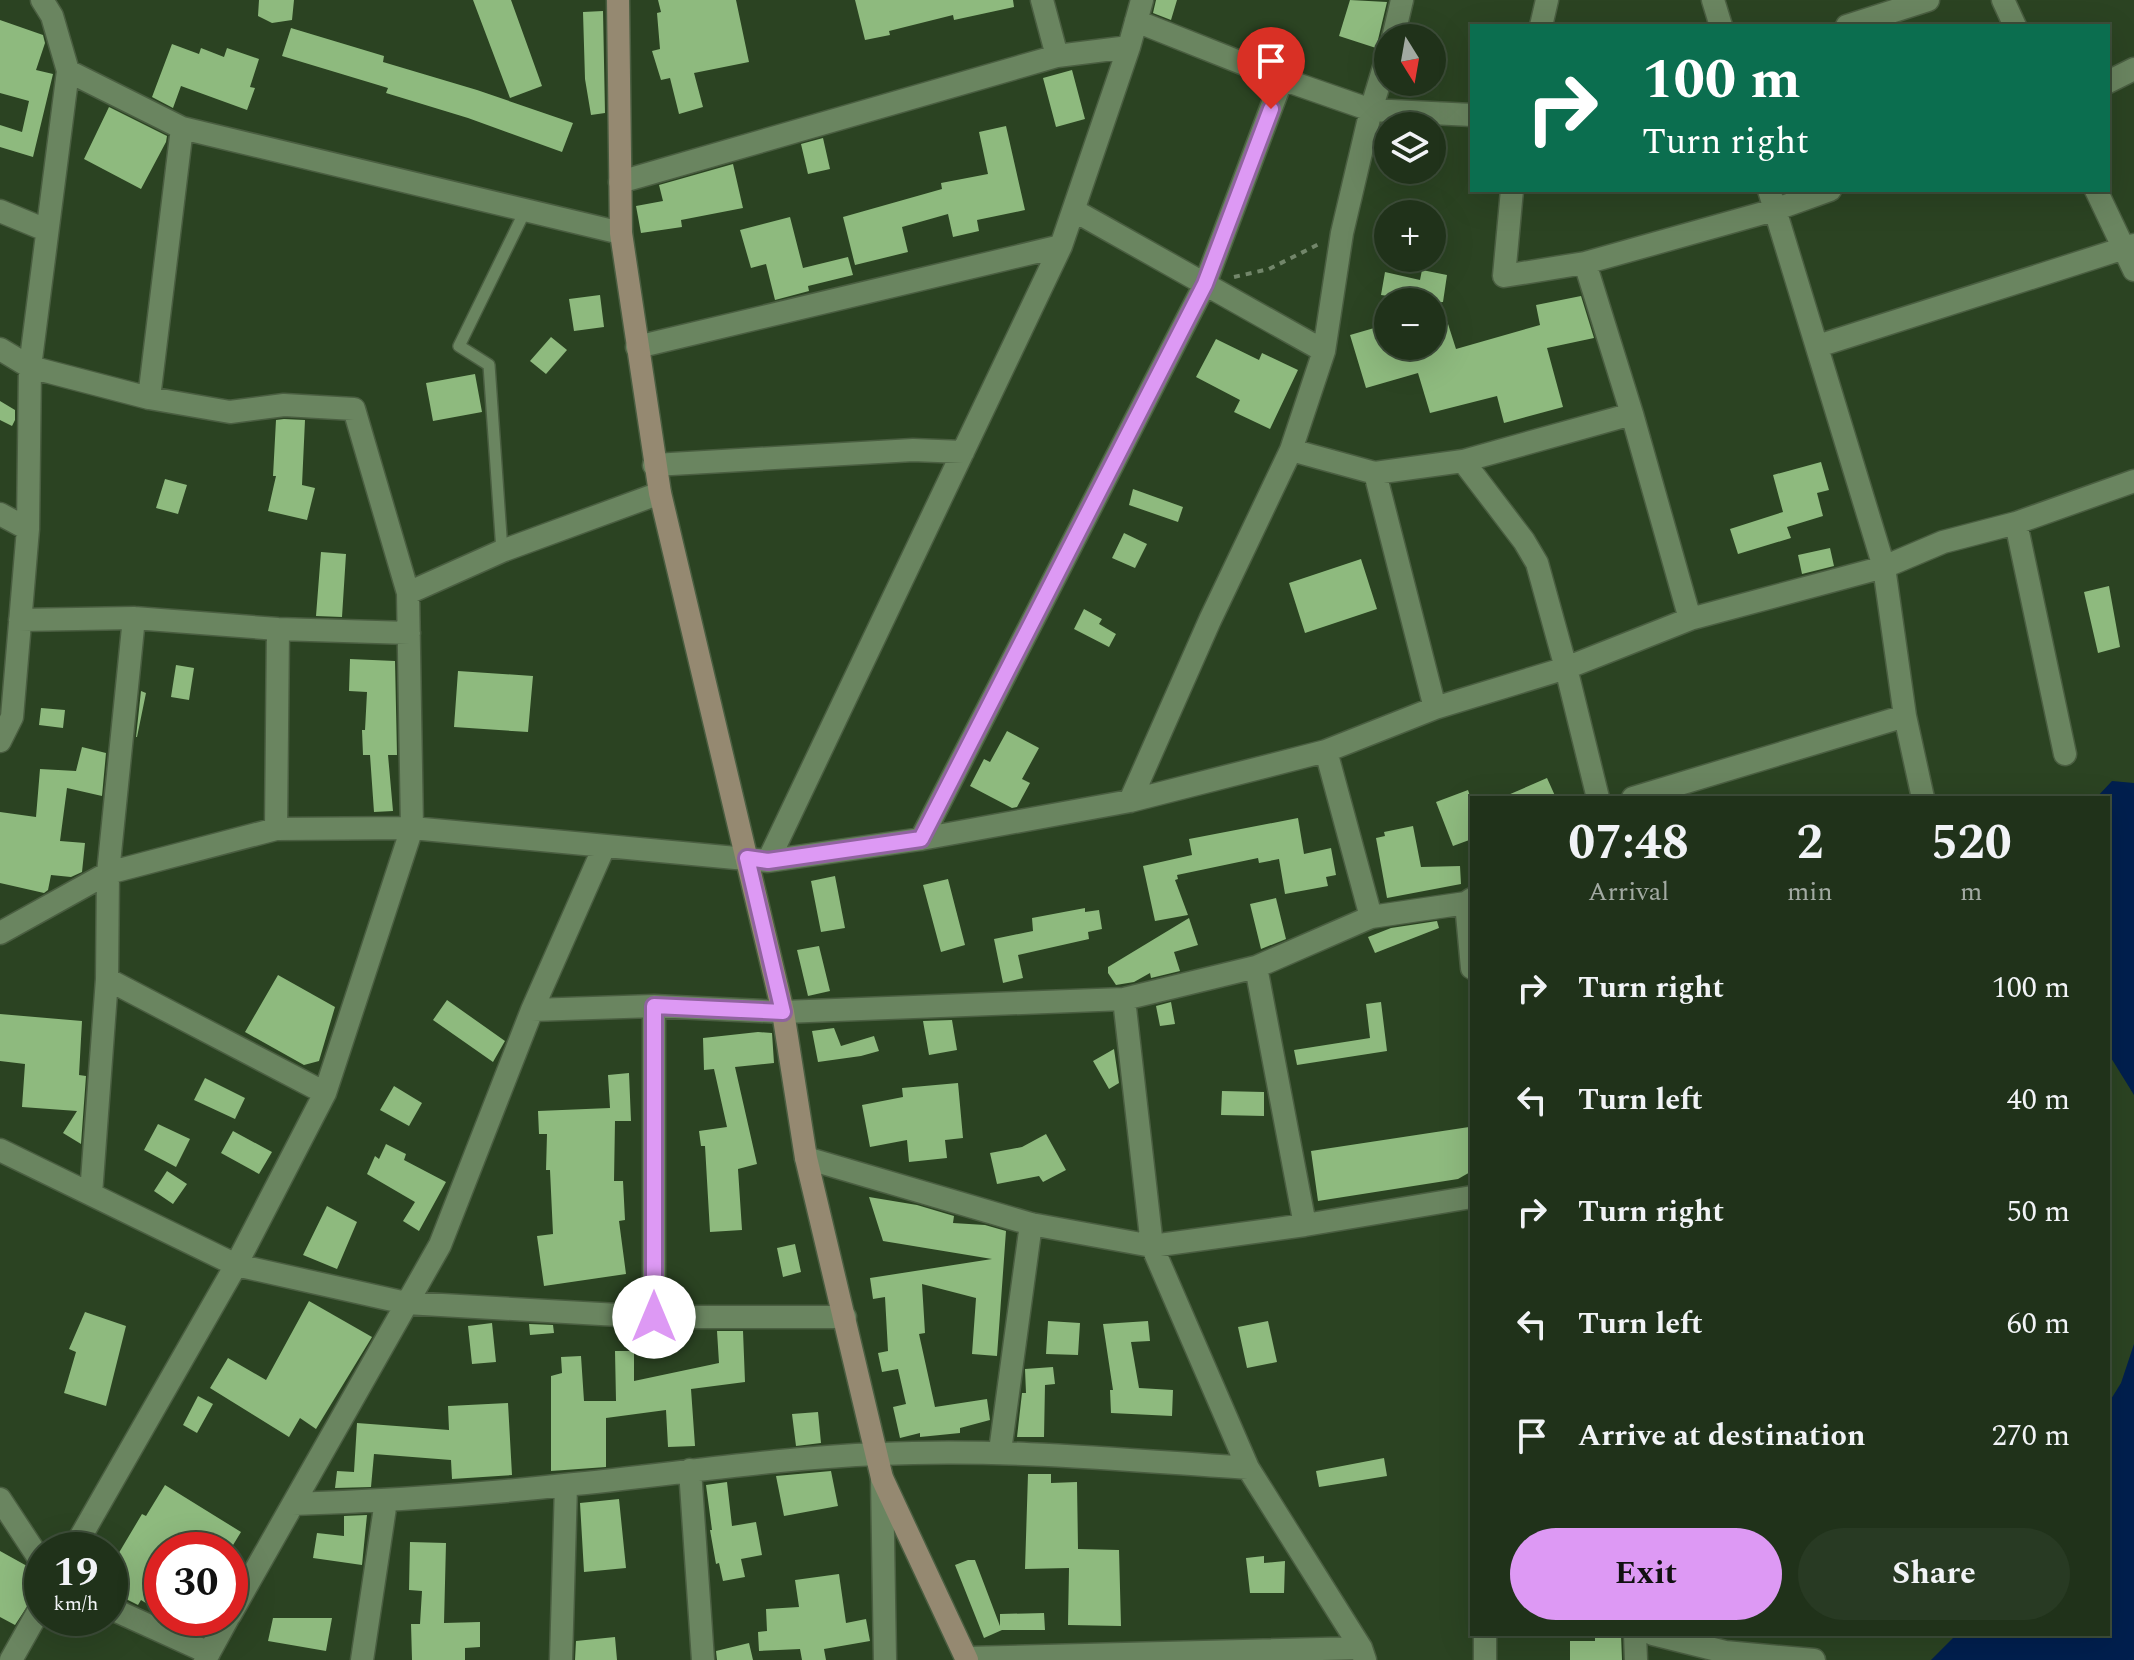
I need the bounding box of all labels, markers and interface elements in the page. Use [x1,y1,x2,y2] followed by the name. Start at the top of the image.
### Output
[1374,24,1446,96] north arrow
[1374,24,1446,360] map controls
[1237,27,1305,109] pin
[1642,38,1801,123] text: 100 m
[1249,39,1293,83] icon: arrive
[1510,56,1614,160] icon: right
[1374,112,1446,184] button: layers
[1642,115,1809,170] text: Turn right
[1374,200,1446,272] button: +
[1374,288,1446,360] button: −
[1568,807,1689,880] text: 07:48
[1796,807,1823,880] text: 2
[1931,807,2012,880] text: 520
[1588,872,1669,912] text: Arrival
[1787,872,1833,912] text: min
[1960,872,1982,912] text: m
[1578,965,1724,1011] text: Turn right
[1992,965,2070,1011] text: 100 m
[1510,966,1554,1010] icon: right
[1578,1077,1703,1123] text: Turn left
[2007,1077,2070,1123] text: 40 m
[1510,1078,1554,1122] icon: left
[1578,1189,1724,1235] text: Turn right
[2007,1189,2070,1235] text: 50 m
[1510,1190,1554,1234] icon: right
[612,1275,696,1359] position arrow
[1578,1301,1703,1347] text: Turn left
[2007,1301,2070,1347] text: 60 m
[1510,1302,1554,1346] icon: left
[1578,1413,1865,1459] text: Arrive at destination
[1992,1413,2070,1459] text: 270 m
[1510,1414,1554,1458] icon: arrive
[1510,1528,1782,1620] button: Exit
[1798,1528,2070,1620] button: Share
[144,1532,248,1636] speed limit sign: 30
[54,1543,98,1604] text: 19
[54,1589,99,1619] text: km/h

